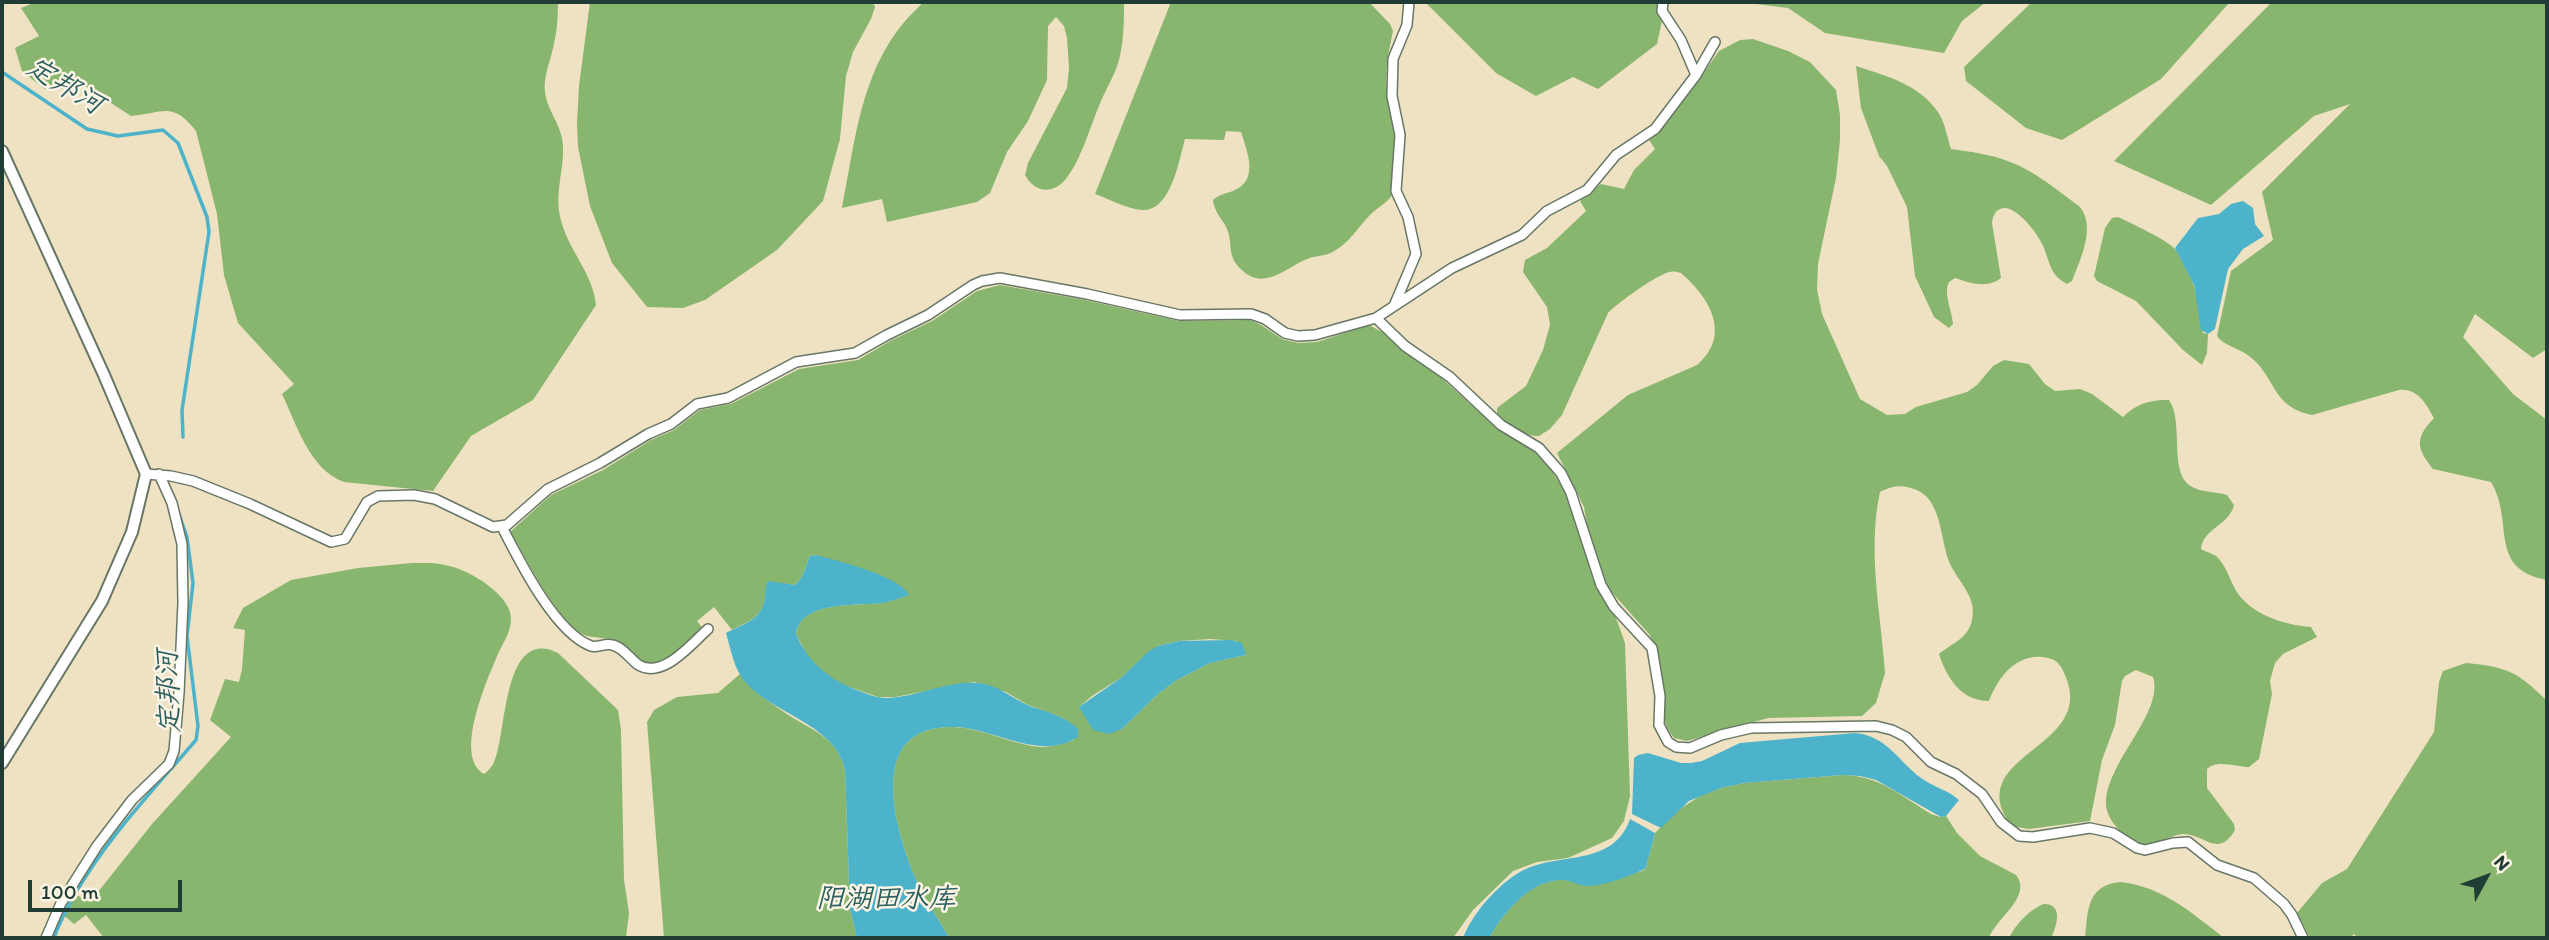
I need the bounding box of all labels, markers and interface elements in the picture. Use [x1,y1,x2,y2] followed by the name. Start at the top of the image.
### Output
[19,51,109,123] water label: 定邦河
[152,649,188,735] water label: 定邦河
[2451,842,2521,912] north arrow
[2489,851,2515,875] text: N
[32,866,186,910] scale bar
[41,879,99,904] text: 100 m
[816,883,956,917] water label: 阳湖田水库

